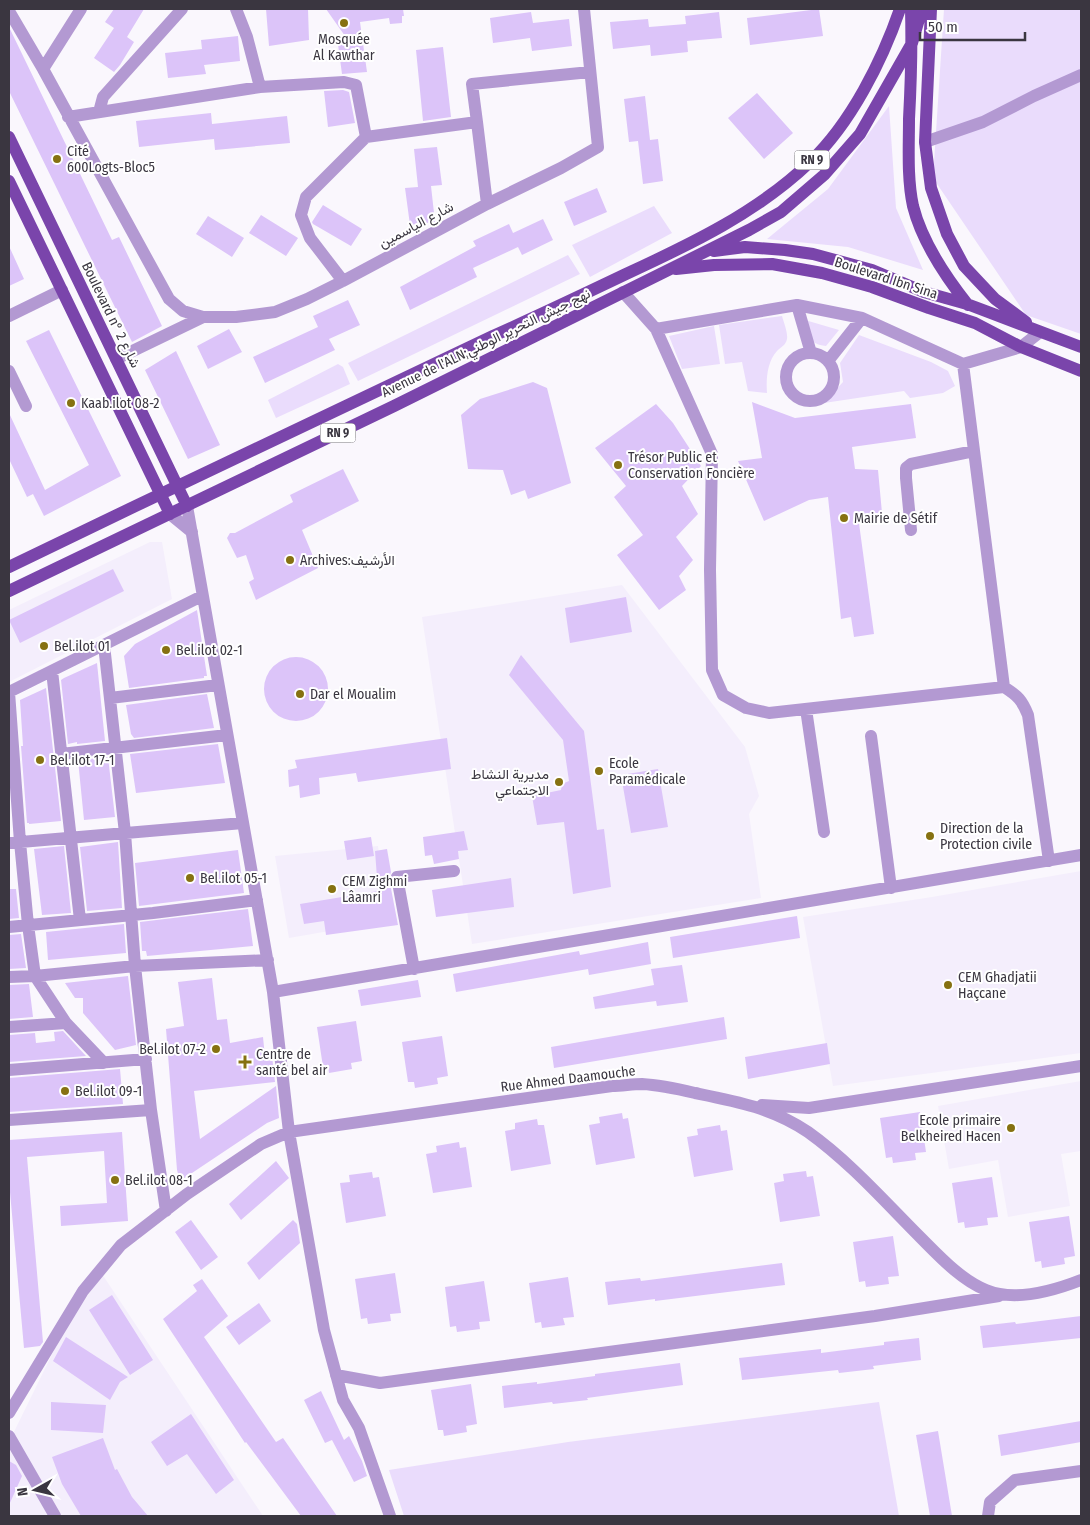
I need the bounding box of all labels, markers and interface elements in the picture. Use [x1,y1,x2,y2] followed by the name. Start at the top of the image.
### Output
[920,10,1025,42] scale bar
[338,17,350,29] marker: Mosquée Al Kawthar
[928,18,958,36] text: 50 m
[313,31,375,64] place label: Mosquée Al Kawthar
[67,143,155,176] place label: Cité 600Logts-Bloc5
[794,150,830,170] road number: RN 9
[51,153,63,165] marker: Cité 600Logts-Bloc5
[376,198,457,254] street label: شارع الياسمين
[832,253,940,303] street label: Boulevard Ibn Sina
[76,259,144,372] street label: Boulevard n° شارع 2
[379,285,594,404] street label: Avenue de l'ALN;نهج جيش التحرير الوطني
[81,395,159,412] place label: Kaab.ilot 08-2
[65,397,77,409] marker: Kaab.ilot 08-2
[320,423,356,442] road number: RN 9
[628,449,755,482] place label: Trésor Public et Conservation Foncière
[612,459,624,471] marker: Trésor Public et Conservation Foncière
[854,510,939,527] place label: Mairie de Sétif
[838,512,850,524] marker: Mairie de Sétif
[300,552,395,569] place label: Archives:الأرشيف
[284,554,296,566] marker: Archives:الأرشيف
[54,638,110,655] place label: Bel.ilot 01
[38,640,50,652] marker: Bel.ilot 01
[176,642,243,659] place label: Bel.ilot 02-1
[160,644,172,656] marker: Bel.ilot 02-1
[310,686,396,703] place label: Dar el Moualim
[294,688,306,700] marker: Dar el Moualim
[50,752,114,769] place label: Bel.ilot 17-1
[34,754,46,766] marker: Bel.ilot 17-1
[609,755,686,788] place label: Ecole Paramédicale
[593,765,605,777] marker: Ecole Paramédicale
[471,766,549,802] place label: مديرية النشاط الاجتماعي
[553,776,565,788] marker: مديرية النشاط الاجتماعي
[940,820,1032,853] place label: Direction de la Protection civile
[924,830,936,842] marker: Direction de la Protection civile
[200,870,267,887] place label: Bel.ilot 05-1
[184,872,196,884] marker: Bel.ilot 05-1
[342,873,407,906] place label: CEM Zighmi Lâamri
[326,883,338,895] marker: CEM Zighmi Lâamri
[958,969,1037,1002] place label: CEM Ghadjatii Haçcane
[942,979,954,991] marker: CEM Ghadjatii Haçcane
[139,1041,206,1058] place label: Bel.ilot 07-2
[210,1043,222,1055] marker: Bel.ilot 07-2
[256,1046,327,1079] place label: Centre de santé bel air
[238,1055,252,1069] marker: Centre de santé bel air
[500,1062,636,1096] street label: Rue Ahmed Daamouche
[75,1083,142,1100] place label: Bel.ilot 09-1
[59,1085,71,1097] marker: Bel.ilot 09-1
[901,1112,1001,1145] place label: Ecole primaire Belkheired Hacen
[1005,1122,1017,1134] marker: Ecole primaire Belkheired Hacen
[125,1172,193,1189] place label: Bel.ilot 08-1
[109,1174,121,1186] marker: Bel.ilot 08-1
[10,1465,60,1515] north arrow
[14,1486,32,1497] text: N

